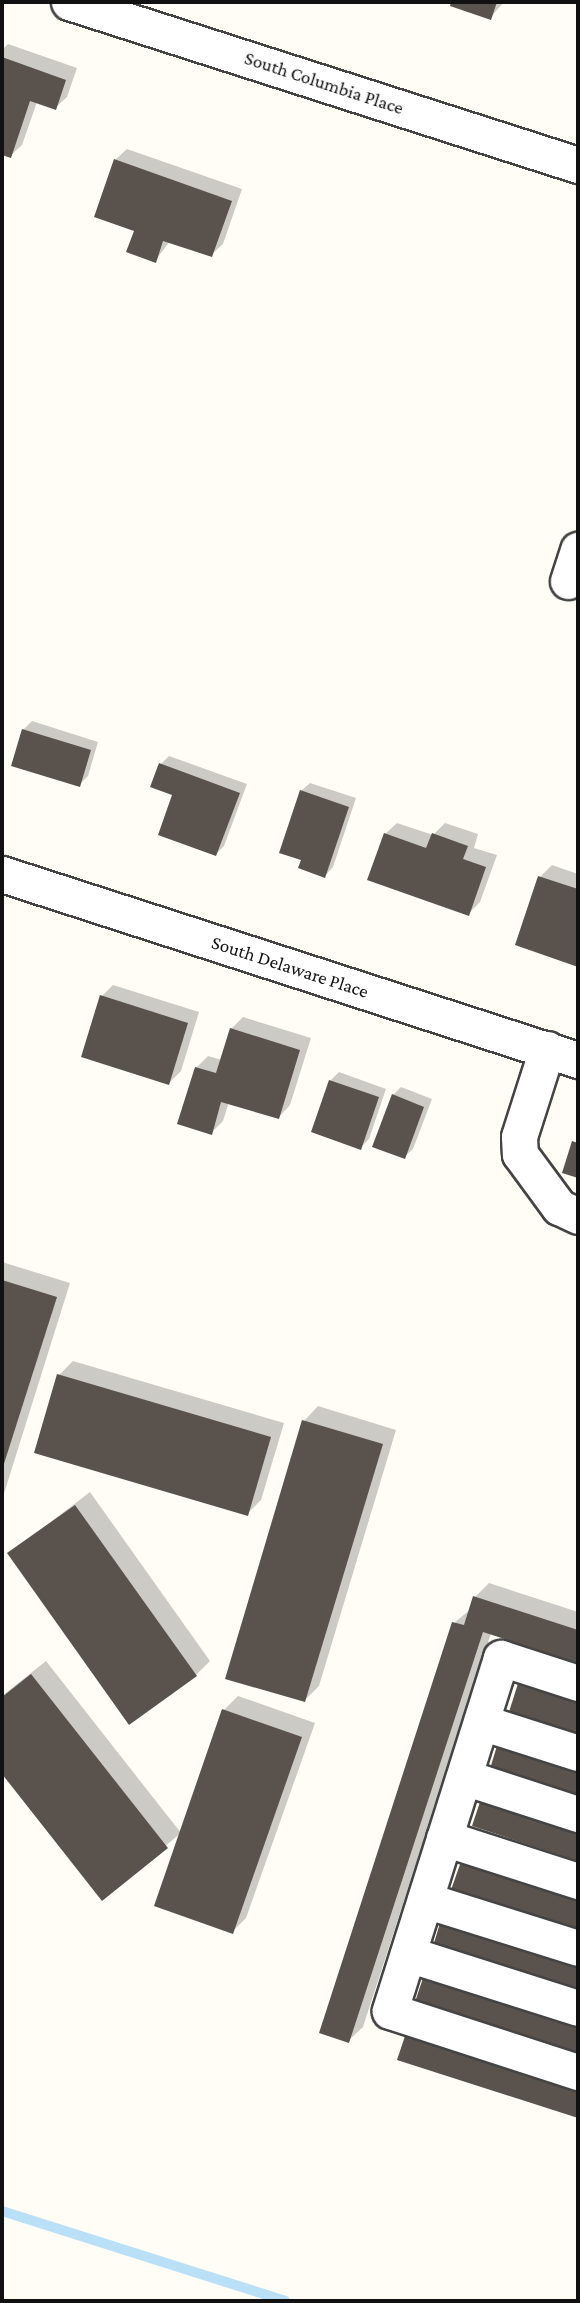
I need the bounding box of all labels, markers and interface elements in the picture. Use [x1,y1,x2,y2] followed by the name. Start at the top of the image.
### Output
[242,47,406,119] street label: South Columbia Place
[209,931,371,1003] street label: South Delaware Place

